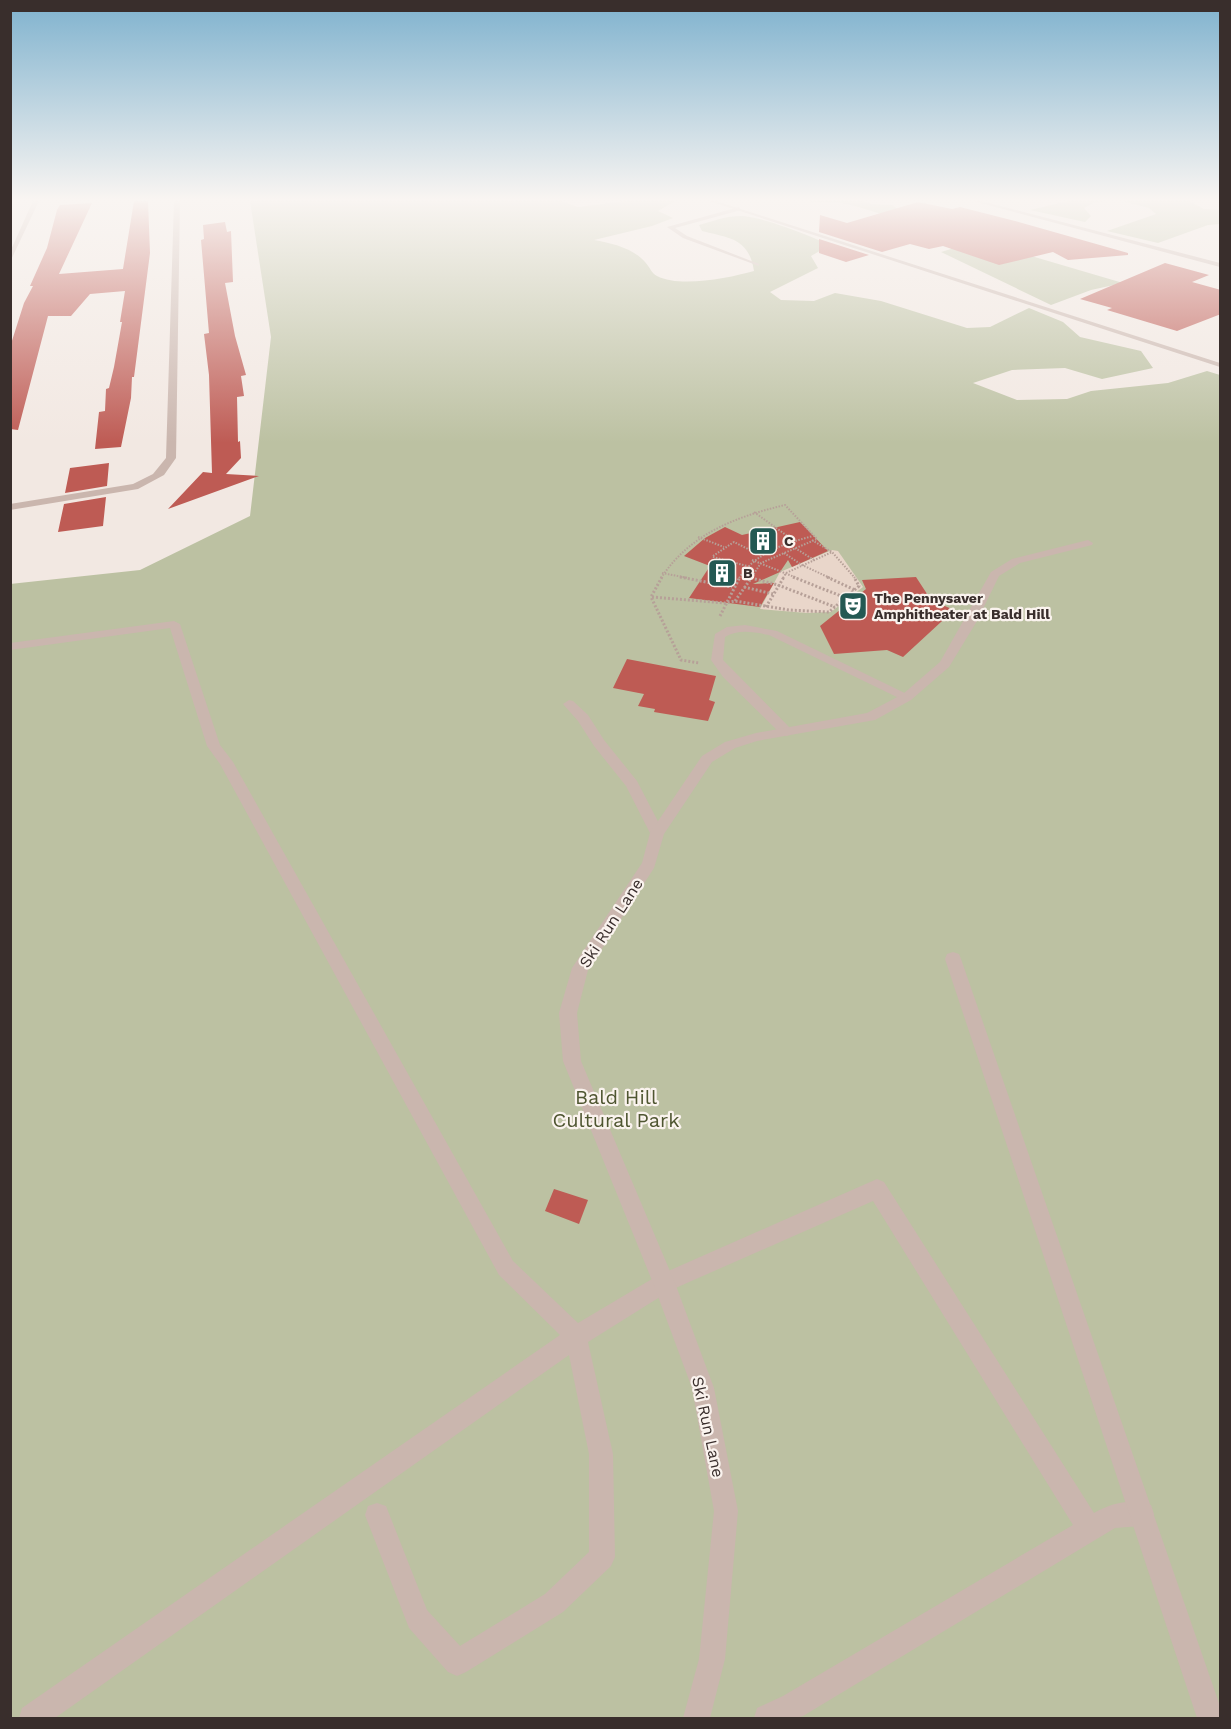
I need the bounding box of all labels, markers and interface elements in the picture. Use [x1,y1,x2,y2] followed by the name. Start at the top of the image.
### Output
[747,525,779,557] building icon: C
[784,533,794,549] place label: C
[706,557,738,589] building icon: B
[743,565,753,581] place label: B
[837,590,869,622] theatre icon: The Pennysaver Amphitheater at Bald Hill
[874,590,1050,622] place label: The Pennysaver Amphitheater at Bald Hill
[575,875,647,971] street label: Ski Run Lane
[553,1085,679,1132] park label: Bald Hill Cultural Park
[688,1375,728,1479] street label: Ski Run Lane

